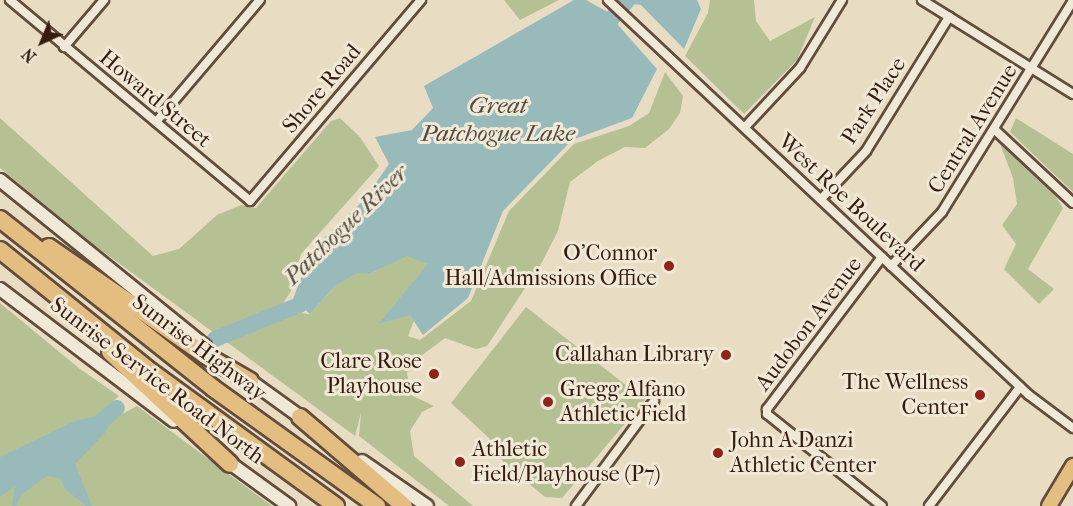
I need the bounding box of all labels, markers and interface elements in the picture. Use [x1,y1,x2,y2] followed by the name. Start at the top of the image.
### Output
[12,12,72,72] north arrow
[277,39,367,139] street label: Shore Road
[18,44,40,66] text: N
[94,45,216,153] street label: Howard Street
[836,52,912,150] street label: Park Place
[923,59,1023,199] street label: Central Avenue
[421,92,575,148] water label: Great Patchogue Lake
[772,128,930,278] street label: West Roe Boulevard
[278,159,414,291] water label: Patchogue River
[444,240,657,292] place label: O'Connor Hall/Admissions Office
[750,252,868,396] street label: Audobon Avenue
[662,259,676,273] marker: O'Connor Hall/Admissions Office
[127,289,271,407] street label: Sunrise Highway
[45,292,269,470] street label: Sunrise Service Road North
[555,342,714,368] place label: Callahan Library
[320,348,422,400] place label: Clare Rose Playhouse
[719,348,733,362] marker: Callahan Library
[427,367,441,381] marker: Clare Rose Playhouse
[842,369,968,420] place label: The Wellness Center
[560,376,687,428] place label: Gregg Alfano Athletic Field
[973,388,987,402] marker: The Wellness Center
[541,395,555,409] marker: Gregg Alfano Athletic Field
[730,427,876,478] place label: John A Danzi Athletic Center
[472,436,661,488] place label: Athletic Field/Playhouse (P7)
[711,446,725,460] marker: John A Danzi Athletic Center
[453,455,467,469] marker: Athletic Field/Playhouse (P7)

